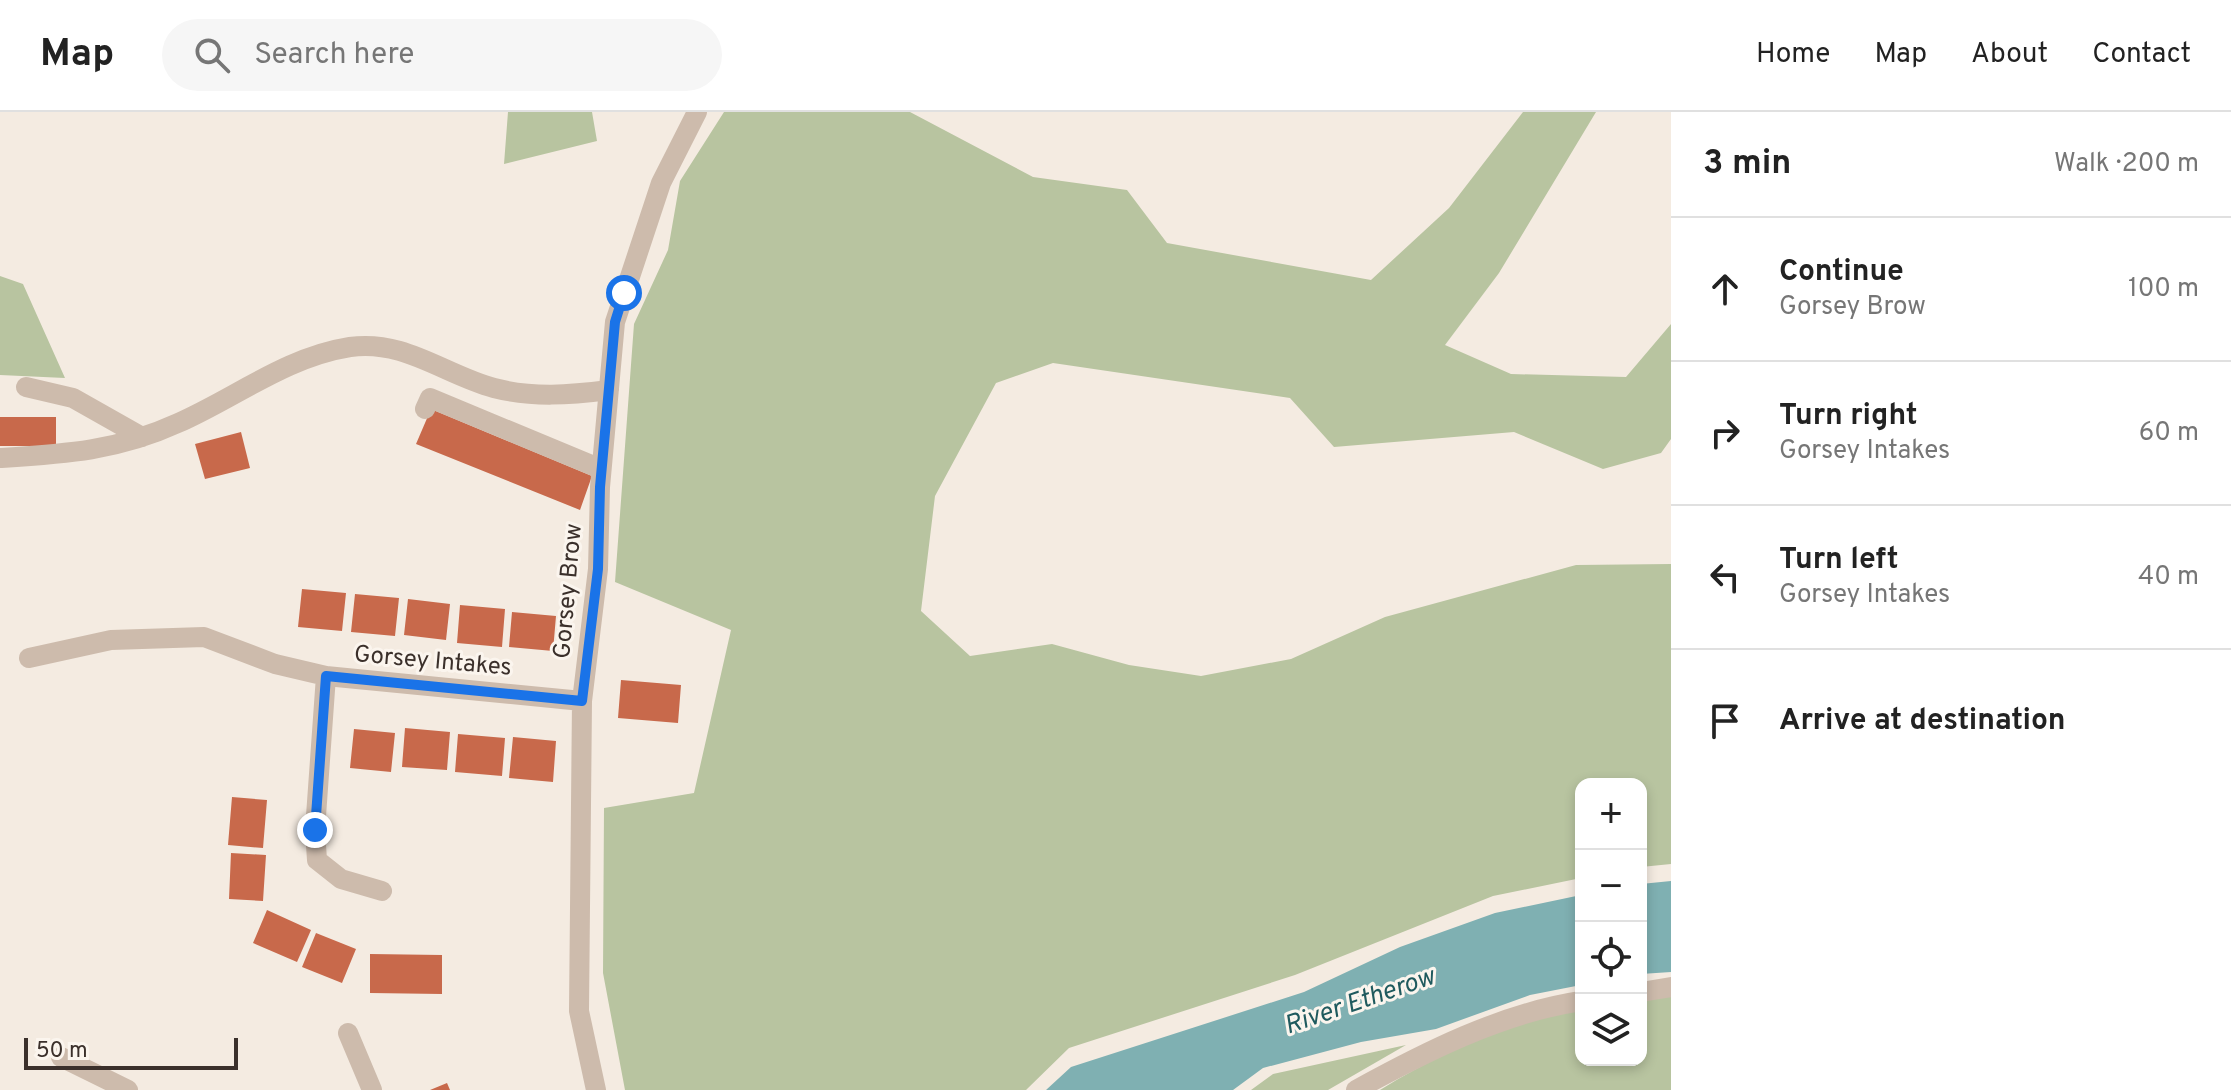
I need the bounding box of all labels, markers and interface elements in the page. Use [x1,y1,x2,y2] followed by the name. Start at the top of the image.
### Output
[162,19,722,91] search box
[40,31,114,80] text: Map
[190,33,234,77] icon: search
[254,37,414,74] text: Search here
[1756,37,1830,73] text: Home
[1874,37,1927,73] text: Map
[1971,37,2048,73] text: About
[2092,37,2191,73] text: Contact
[1703,143,1791,186] text: 3 min
[2054,148,2199,181] text: Walk · 200 m
[1779,254,1904,291] text: Continue
[1703,267,1747,311] icon: ahead
[2128,273,2199,306] text: 100 m
[606,275,642,311] route start
[1779,291,1926,324] text: Gorsey Brow
[1779,398,1917,435] text: Turn right
[1703,411,1747,455] icon: right
[2139,417,2199,450] text: 60 m
[1779,435,1950,468] text: Gorsey Intakes
[548,522,590,660] street label: Gorsey Brow
[1779,542,1899,579] text: Turn left
[1703,555,1747,599] icon: left
[2138,561,2199,594] text: 40 m
[1779,579,1950,612] text: Gorsey Intakes
[353,640,513,684] street label: Gorsey Intakes
[1703,699,1747,743] icon: arrive
[1779,703,2065,740] text: Arrive at destination
[1575,778,1647,1066] map controls
[1575,778,1647,850] button: +
[297,812,333,848] route end
[1575,850,1647,922] button: −
[1575,922,1647,994] button: locate
[1280,961,1441,1043] water label: River Etherow
[1575,994,1647,1066] button: layers
[24,1034,238,1070] scale bar
[36,1038,88,1065] text: 50 m

